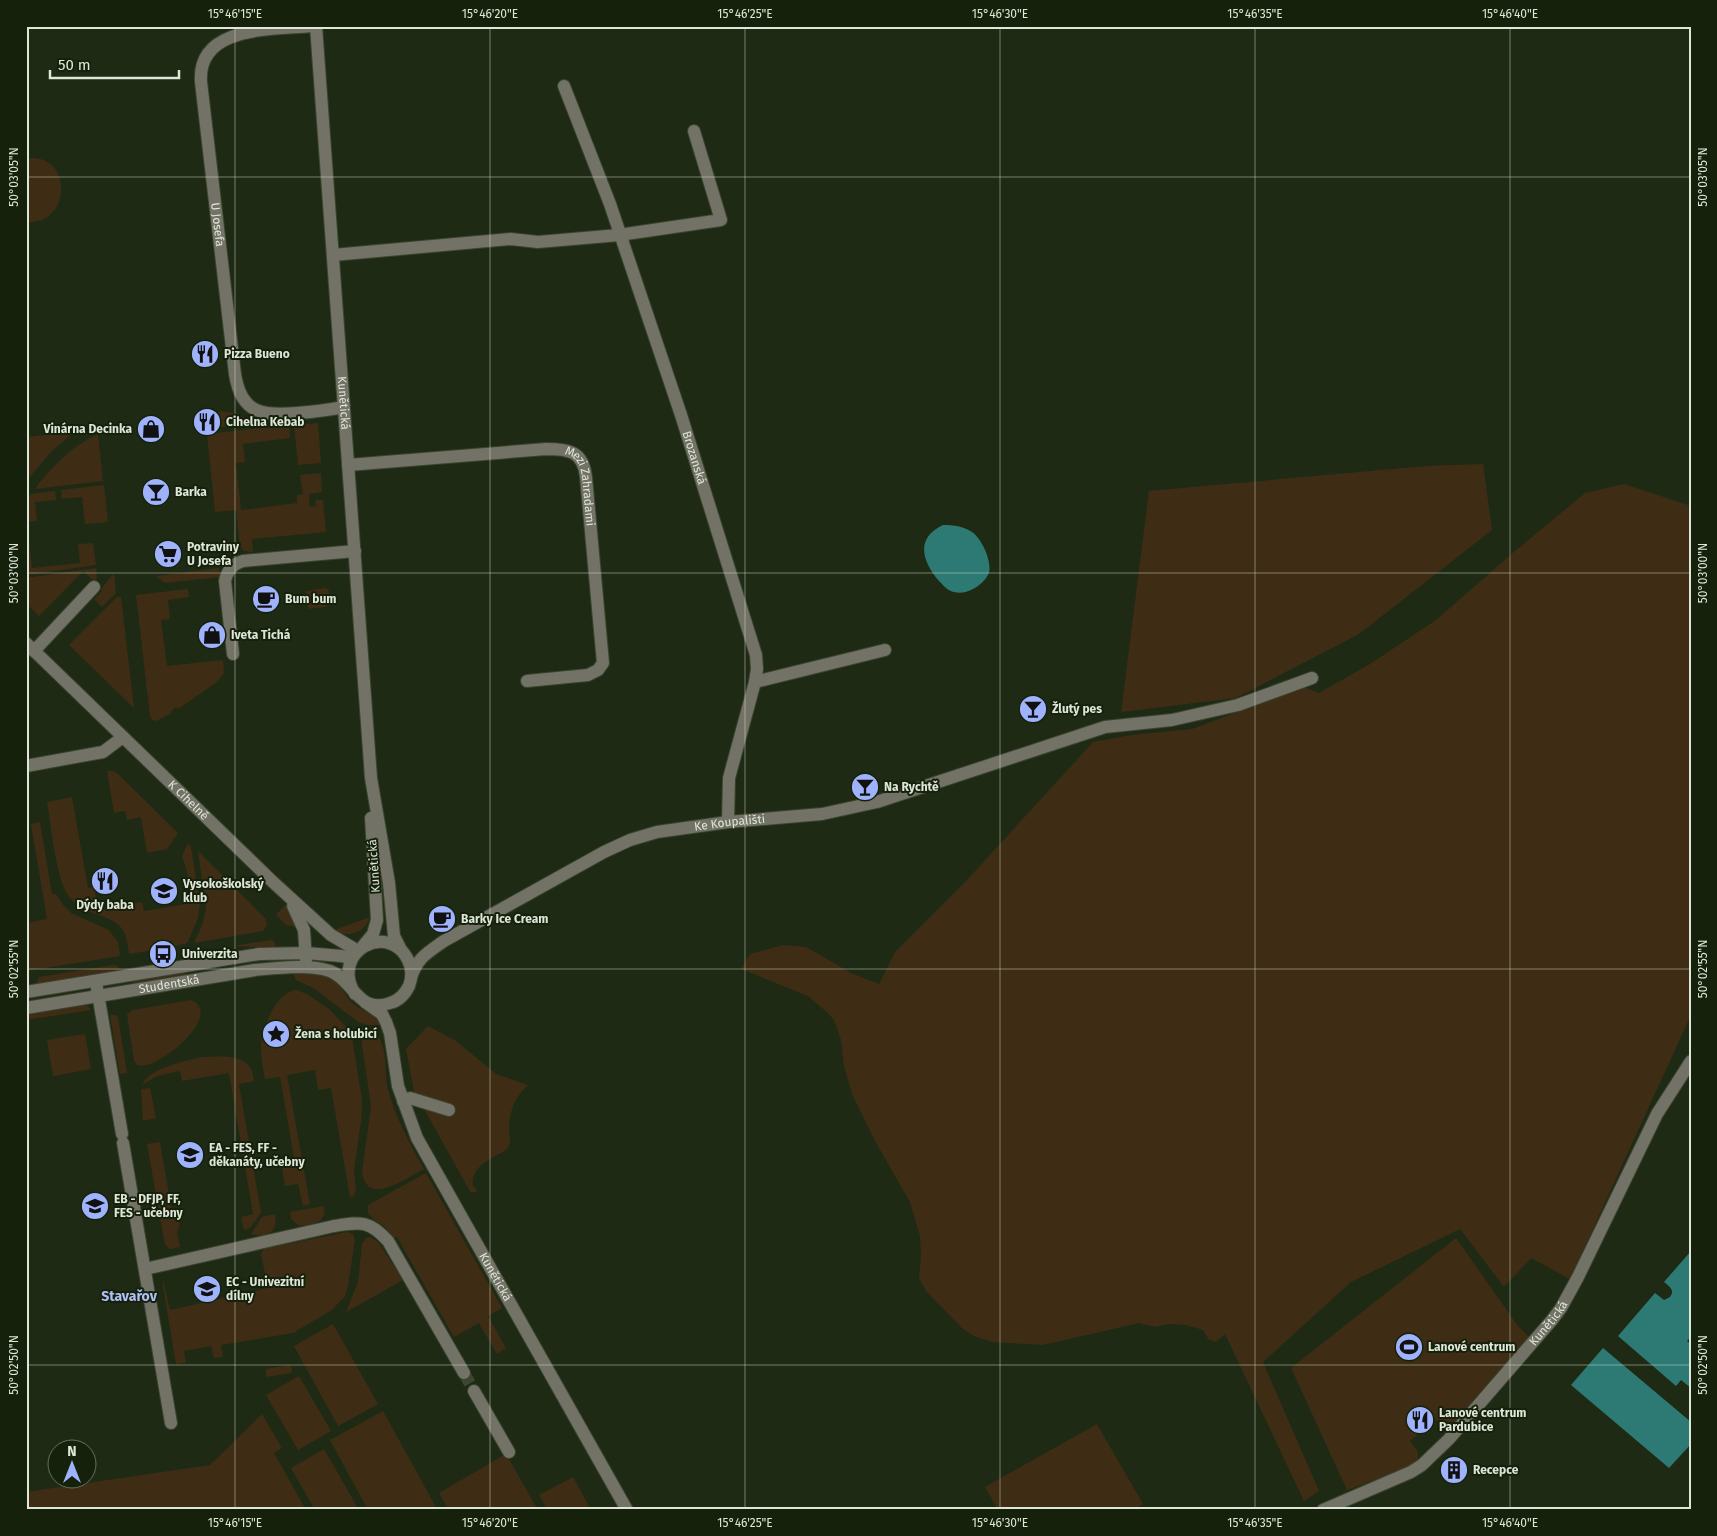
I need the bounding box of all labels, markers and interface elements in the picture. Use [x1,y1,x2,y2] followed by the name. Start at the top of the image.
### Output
[208,7,262,21] text: 15°46'15"E
[462,7,518,21] text: 15°46'20"E
[717,7,773,21] text: 15°46'25"E
[972,7,1028,21] text: 15°46'30"E
[1227,7,1283,21] text: 15°46'35"E
[1482,7,1538,21] text: 15°46'40"E
[50,48,179,80] scale bar
[58,56,91,74] text: 50 m
[7,147,21,207] text: 50°03'05"N
[1696,147,1710,207] text: 50°03'05"N
[208,202,227,247] street label: U Josefa
[190,339,220,369] restaurant icon: Pizza Bueno
[224,347,290,361] place label: Pizza Bueno
[335,376,353,430] street label: Kunětická
[192,407,222,437] restaurant icon: Cihelna Kebab
[136,414,166,444] shop icon: Vinárna Decinka
[226,415,305,429] place label: Cihelna Kebab
[43,422,132,436] place label: Vinárna Decinka
[679,429,709,486] street label: Brozanská
[563,444,597,527] street label: Mezi Zahradami
[141,477,171,507] bar icon: Barka
[175,485,207,499] place label: Barka
[153,539,183,569] supermarket icon: Potraviny U Josefa
[187,540,240,568] place label: Potraviny U Josefa
[7,543,21,603] text: 50°03'00"N
[1696,543,1710,603] text: 50°03'00"N
[251,584,281,614] cafe icon: Bum bum
[285,592,336,606] place label: Bum bum
[197,620,227,650] shop icon: Iveta Tichá
[231,628,291,642] place label: Iveta Tichá
[1018,694,1048,724] bar icon: Žlutý pes
[1052,701,1102,716] place label: Žlutý pes
[850,772,880,802] bar icon: Na Rychtě
[165,777,212,823] street label: K Cihelně
[884,780,939,794] place label: Na Rychtě
[693,812,766,834] street label: Ke Koupališti
[365,839,383,893] street label: Kunětická
[90,866,120,896] restaurant icon: Dýdy baba
[149,876,179,906] school or university icon: Vysokoškolský klub
[182,877,264,905] place label: Vysokoškolský klub
[76,898,134,912] place label: Dýdy baba
[427,904,457,934] cafe icon: Barky Ice Cream
[461,912,548,926] place label: Barky Ice Cream
[148,939,178,969] bus stop icon: Univerzita
[7,940,21,998] text: 50°02'55"N
[1696,940,1710,998] text: 50°02'55"N
[182,947,238,961] place label: Univerzita
[138,972,200,996] street label: Studentská
[261,1019,291,1049] place icon: Žena s holubicí
[295,1026,378,1041] place label: Žena s holubicí
[175,1140,205,1170] school or university icon: EA - FES, FF - děkanáty, učebny
[209,1141,305,1169] place label: EA - FES, FF - děkanáty, učebny
[80,1191,110,1221] school or university icon: EB - DFJP, FF, FES - učebny
[114,1192,183,1220] place label: EB - DFJP, FF, FES - učebny
[476,1250,515,1304] street label: Kunětická
[192,1274,222,1304] school or university icon: EC - Univezitní dílny
[226,1275,305,1303] place label: EC - Univezitní dílny
[101,1288,158,1305] district label: Stavařov
[1526,1298,1571,1348] street label: Kunětická
[1394,1332,1424,1362] sports icon: Lanové centrum
[7,1335,21,1395] text: 50°02'50"N
[1696,1335,1710,1395] text: 50°02'50"N
[1428,1340,1515,1354] place label: Lanové centrum
[1405,1405,1435,1435] restaurant icon: Lanové centrum Pardubice
[1439,1406,1526,1434] place label: Lanové centrum Pardubice
[48,1438,98,1488] north arrow
[67,1443,77,1460] text: N
[1439,1455,1469,1485] building icon: Recepce
[1473,1463,1519,1477] place label: Recepce
[208,1516,262,1530] text: 15°46'15"E
[462,1516,518,1530] text: 15°46'20"E
[717,1516,773,1530] text: 15°46'25"E
[972,1516,1028,1530] text: 15°46'30"E
[1227,1516,1283,1530] text: 15°46'35"E
[1482,1516,1538,1530] text: 15°46'40"E

